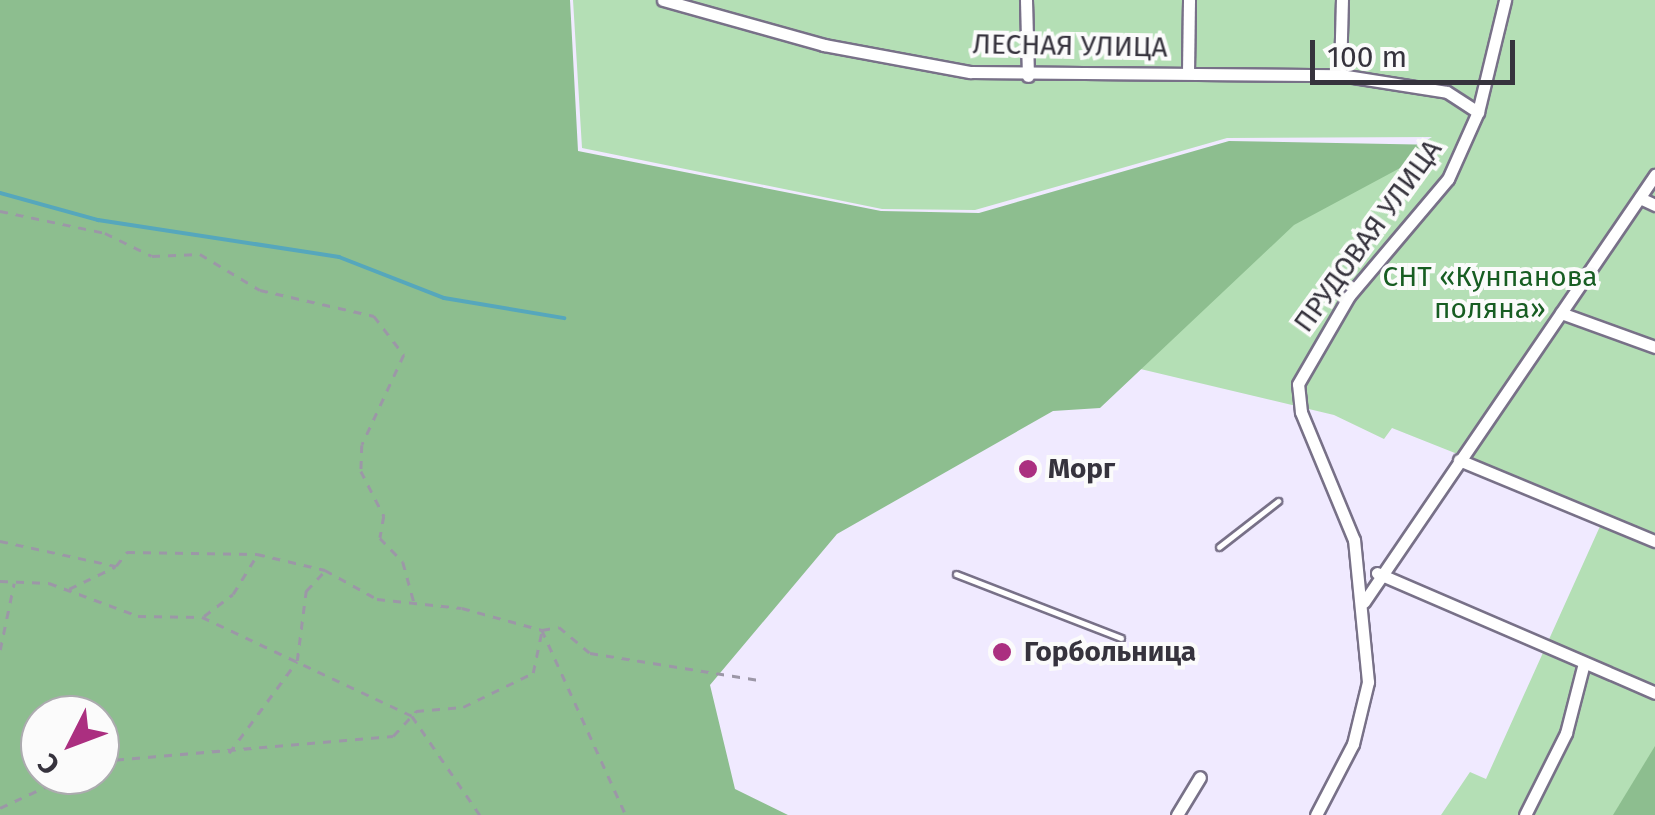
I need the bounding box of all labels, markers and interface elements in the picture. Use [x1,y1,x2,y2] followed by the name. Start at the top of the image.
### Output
[1315,20,1520,82] scale bar
[972,28,1168,64] street label: ЛЕСНАЯ УЛИЦА
[1327,39,1407,75] text: 100 m
[1287,133,1449,339] street label: ПРУДОВАЯ УЛИЦА
[1383,260,1597,326] park label: СНТ «Кунпанова поляна»
[1048,452,1115,486] place label: Морг
[1017,458,1039,480] marker: Морг
[1024,635,1196,669] place label: Горбольница
[989,639,1015,665] marker: Горбольница
[20,695,120,795] north arrow
[31,747,66,781] text: С

